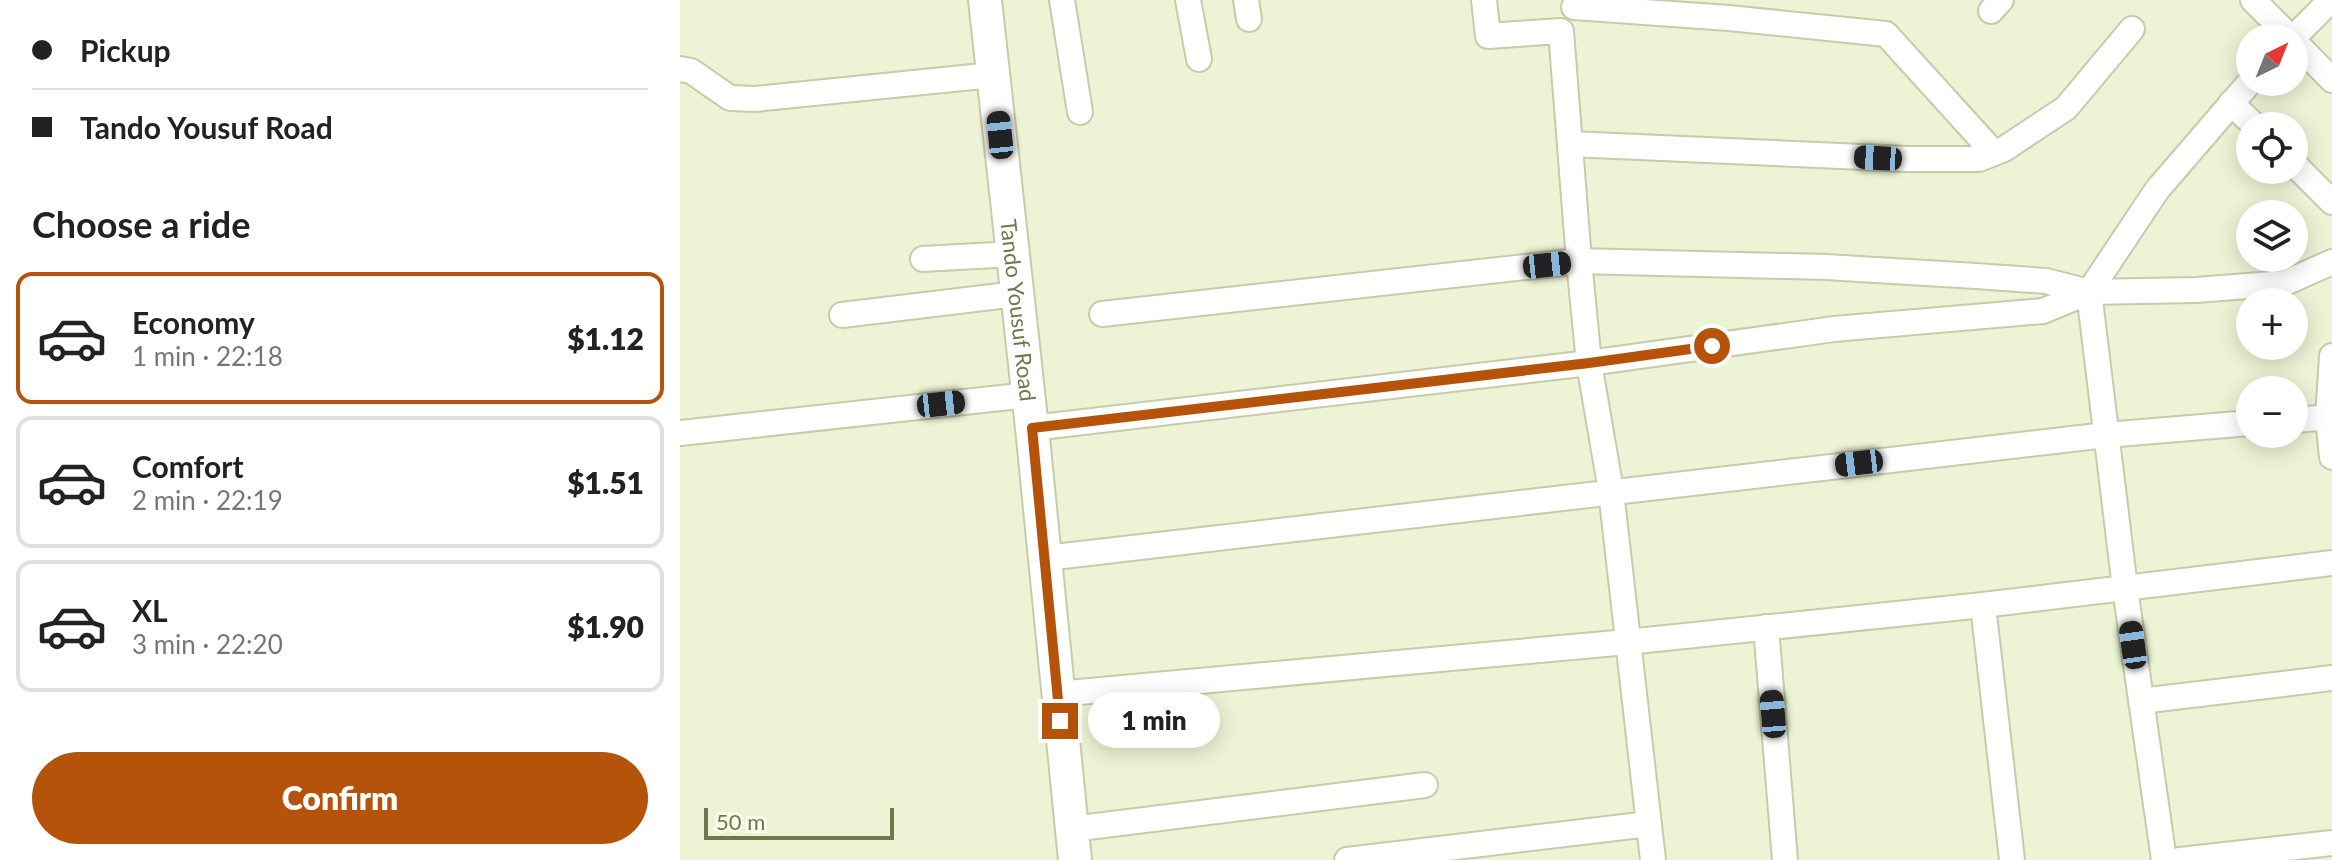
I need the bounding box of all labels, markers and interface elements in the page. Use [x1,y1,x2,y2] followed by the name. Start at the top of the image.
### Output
[2236,24,2308,96] north arrow
[2236,24,2308,448] map controls
[80,32,171,68] text: Pickup
[80,109,333,145] text: Tando Yousuf Road
[986,110,1014,160] car
[2236,112,2308,184] button: locate
[1853,145,1903,171] car
[2236,200,2308,272] button: layers
[32,202,251,246] text: Choose a ride
[996,218,1042,403] street label: Tando Yousuf Road
[1522,251,1572,279] car
[2236,288,2308,360] button: +
[36,302,108,374] icon: car
[132,304,255,340] text: Economy
[567,320,644,356] text: $1.12
[1694,328,1730,364] route start
[132,340,283,372] text: 1 min · 22:18
[2236,376,2308,448] button: −
[916,390,966,418] car
[36,446,108,518] icon: car
[132,448,244,484] text: Comfort
[1834,448,1884,478] car
[567,464,644,500] text: $1.51
[132,484,283,516] text: 2 min · 22:19
[36,590,108,662] icon: car
[132,592,168,628] text: XL
[567,608,644,644] text: $1.90
[2118,620,2148,670] car
[132,628,283,660] text: 3 min · 22:20
[1759,689,1787,739] car
[1088,693,1220,749] callout: 1 min
[1042,703,1078,739] route end
[1122,704,1186,736] text: 1 min
[32,752,648,844] button: Confirm
[704,804,894,840] scale bar
[716,808,765,835] text: 50 m

